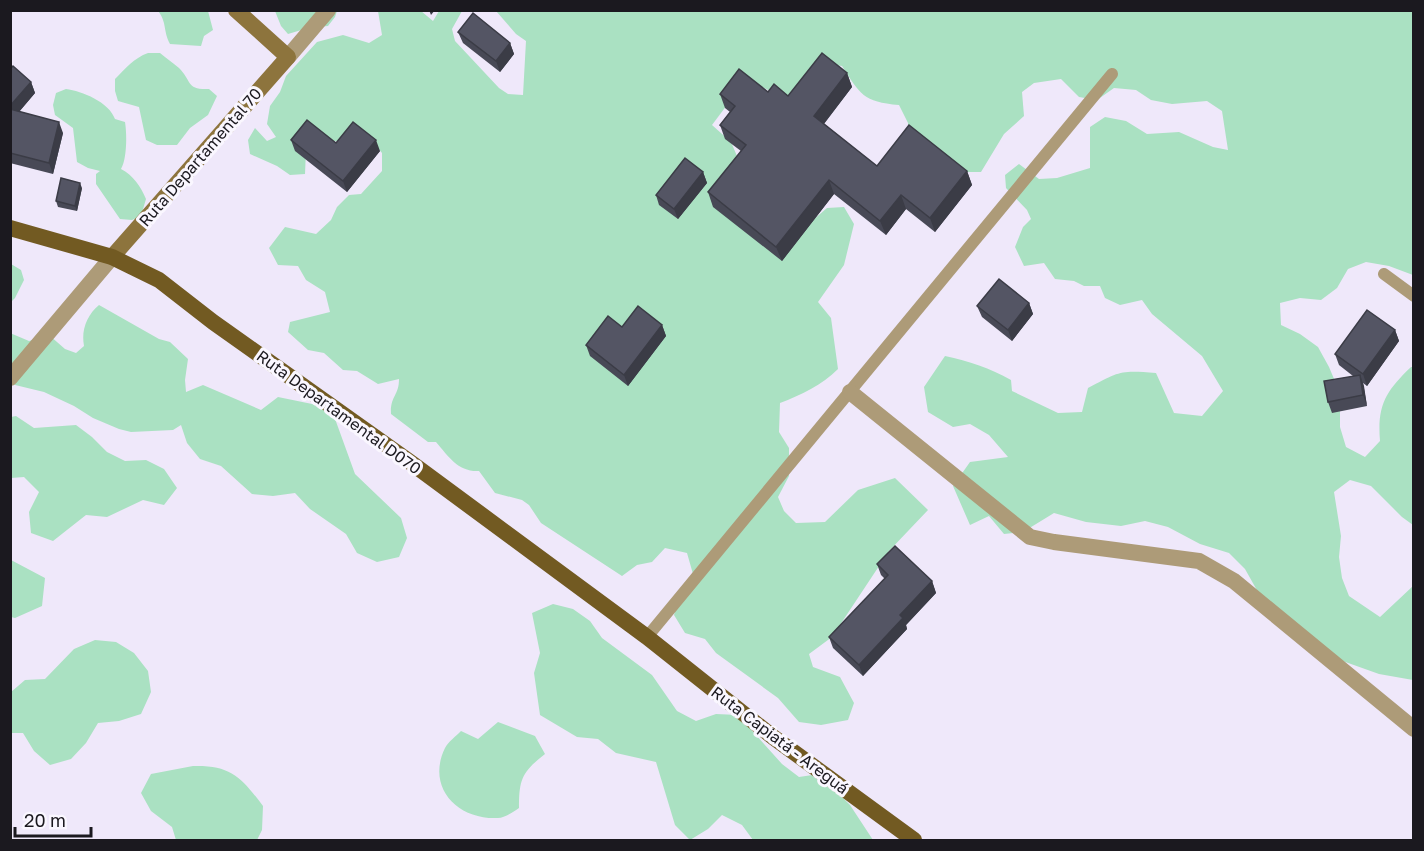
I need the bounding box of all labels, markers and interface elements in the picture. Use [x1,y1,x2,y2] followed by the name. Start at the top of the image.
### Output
[134,84,266,230] street label: Ruta Departamental 70
[253,346,425,478] street label: Ruta Departamental D070
[707,682,853,798] street label: Ruta Capiatá - Areguá
[15,800,92,838] scale bar
[24,809,66,831] text: 20 m

